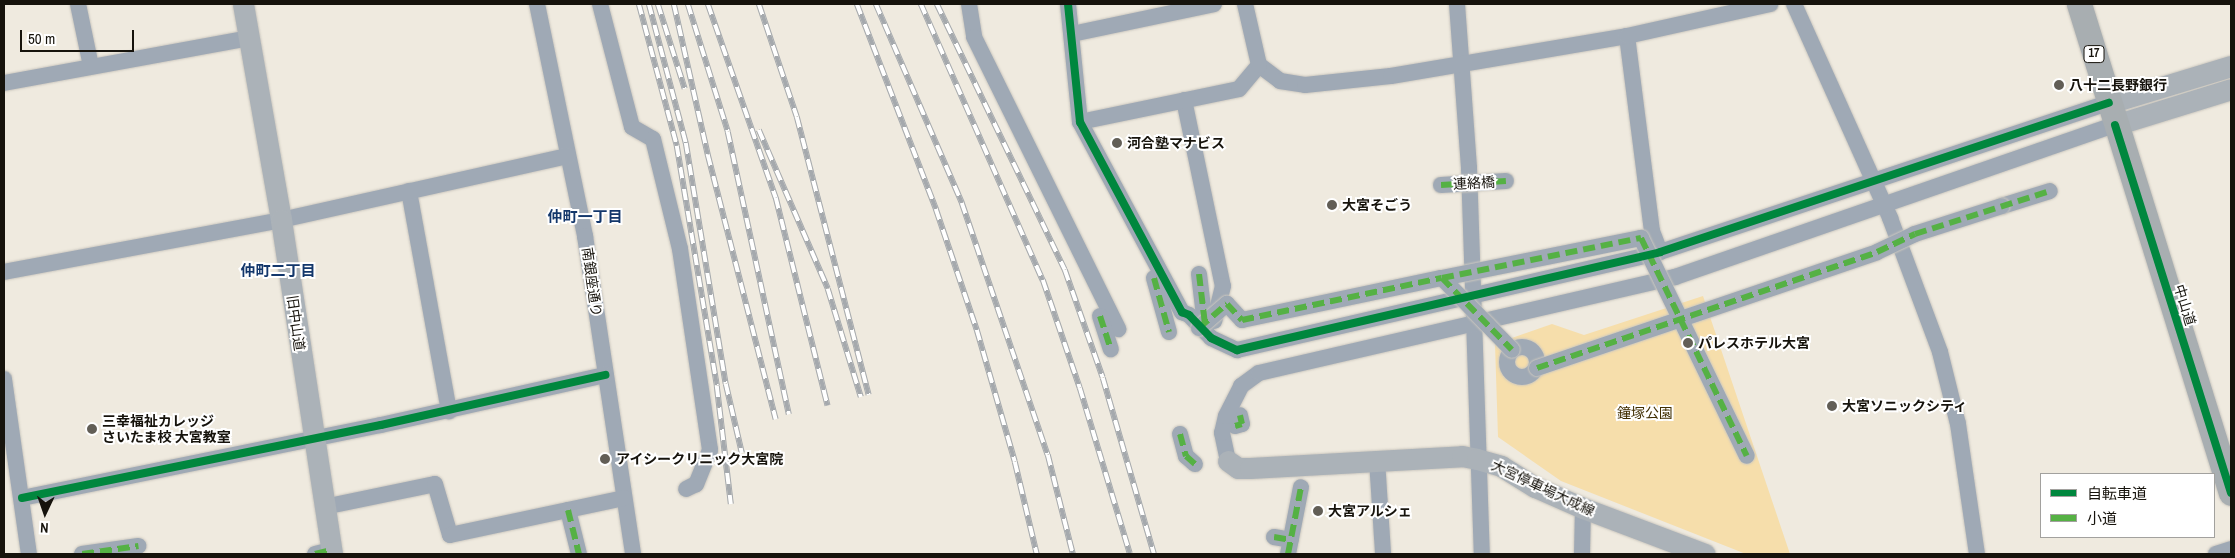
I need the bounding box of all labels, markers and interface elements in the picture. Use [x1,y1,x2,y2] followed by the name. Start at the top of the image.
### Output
[22,20,136,52] scale bar
[28,28,55,49] text: 50 m
[2083,44,2105,64] road number: 17
[2069,77,2167,93] place label: 八十二長野銀行
[2053,79,2065,91] marker: 八十二長野銀行
[1127,135,1225,151] place label: 河合塾マナビス
[1111,137,1123,149] marker: 河合塾マナビス
[1453,174,1495,192] street label: 連絡橋
[1342,197,1412,213] place label: 大宮そごう
[1326,199,1338,211] marker: 大宮そごう
[548,208,622,226] district label: 仲町一丁目
[579,246,605,318] street label: 南銀座通り
[241,262,315,280] district label: 仲町二丁目
[2171,282,2199,328] street label: 中山道
[284,294,308,352] street label: 旧中山道
[1698,335,1810,351] place label: パレスホテル大宮
[1682,337,1694,349] marker: パレスホテル大宮
[1842,398,1968,414] place label: 大宮ソニックシティ
[1826,400,1838,412] marker: 大宮ソニックシティ
[1617,405,1673,421] park label: 鐘塚公園
[102,413,231,446] place label: 三幸福祉カレッジ さいたま校 大宮教室
[86,423,98,435] marker: 三幸福祉カレッジ さいたま校 大宮教室
[616,451,784,467] place label: アイシークリニック大宮院
[598,452,612,466] marker: アイシークリニック大宮院
[1489,457,1597,519] street label: 大宮停車場大成線
[2040,473,2215,538] legend
[2087,483,2147,504] text: 自転車道
[20,488,70,538] north arrow
[1328,503,1412,519] place label: 大宮アルシェ
[1312,505,1324,517] marker: 大宮アルシェ
[2087,508,2117,529] text: 小道
[40,519,49,537] text: N

